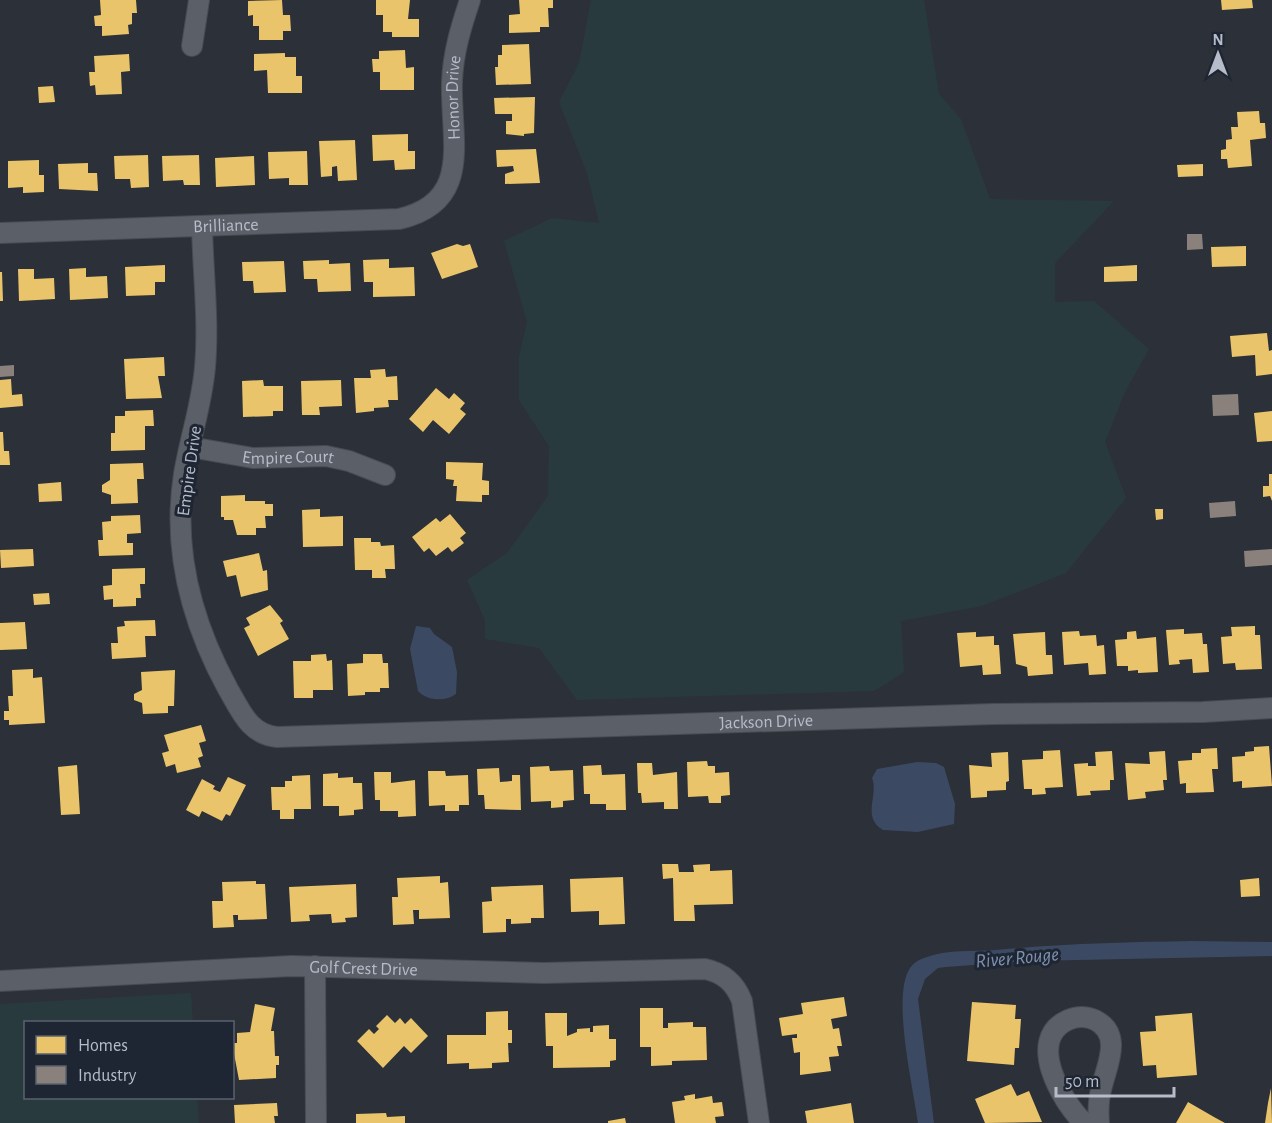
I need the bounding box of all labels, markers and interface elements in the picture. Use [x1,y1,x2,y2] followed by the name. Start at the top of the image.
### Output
[1188,24,1248,84] north arrow
[1212,32,1224,48] text: N
[444,54,465,140] street label: Honor Drive
[193,216,259,236] street label: Brilliance
[175,425,205,517] street label: Empire Drive
[241,448,336,468] street label: Empire Court
[719,712,813,733] street label: Jackson Drive
[975,944,1060,972] water label: River Rouge
[309,959,418,980] street label: Golf Crest Drive
[24,1021,234,1099] legend
[78,1037,128,1055] text: Homes
[1056,1060,1174,1098] scale bar
[78,1067,137,1085] text: Industry
[1065,1073,1099,1091] text: 50 m

